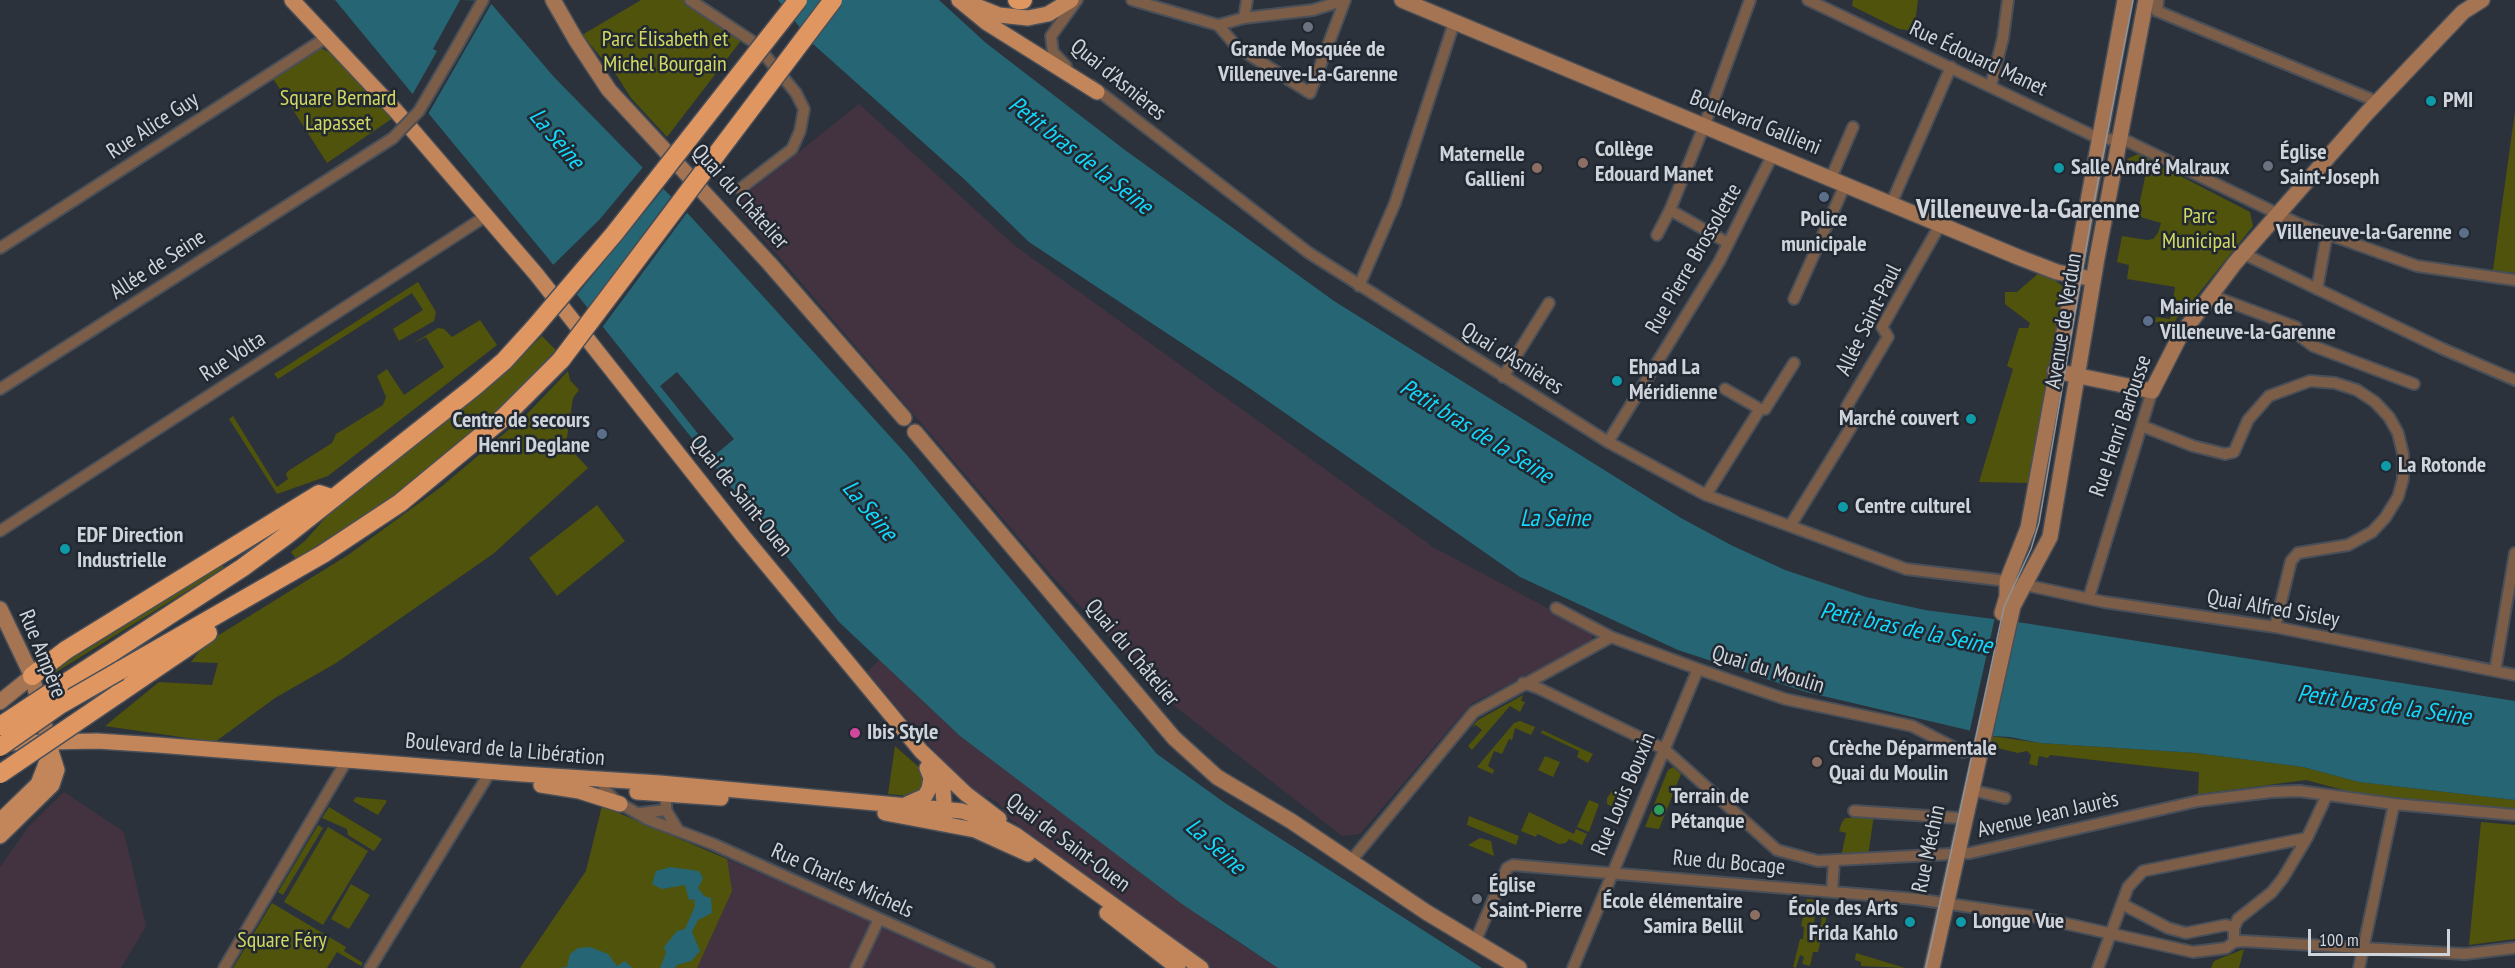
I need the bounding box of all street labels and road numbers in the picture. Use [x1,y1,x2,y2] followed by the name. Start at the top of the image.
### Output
[1905,16,2051,102] street label: Rue Édouard Manet
[1065,34,1171,126] street label: Quai d'Asnières
[1686,85,1824,161] street label: Boulevard Gallieni
[102,87,204,165] street label: Rue Alice Guy
[686,139,794,255] street label: Quai du Châtelier
[1640,179,1748,339] street label: Rue Pierre Brossolette
[105,224,211,306] street label: Allée de Seine
[2040,252,2088,390] street label: Avenue de Verdun
[1831,260,1907,380] street label: Allée Saint-Paul
[1456,317,1568,401] street label: Quai d'Asnières
[195,326,271,388] street label: Rue Volta
[2084,352,2158,500] street label: Rue Henri Barbusse
[684,430,798,562] street label: Quai de Saint-Ouen
[2205,584,2341,634] street label: Quai Alfred Sisley
[1079,594,1185,712] street label: Quai du Châtelier
[12,606,72,702] street label: Rue Ampère
[1709,640,1827,700] street label: Quai du Moulin
[404,728,606,772] street label: Boulevard de la Libération
[1586,729,1662,859] street label: Rue Louis Bouxin
[1975,786,2121,844] street label: Avenue Jean Jaurès
[1001,788,1135,898] street label: Quai de Saint-Ouen
[1907,803,1951,895] street label: Rue Méchin
[767,838,917,924] street label: Rue Charles Michels
[1672,845,1786,881] street label: Rue du Bocage

